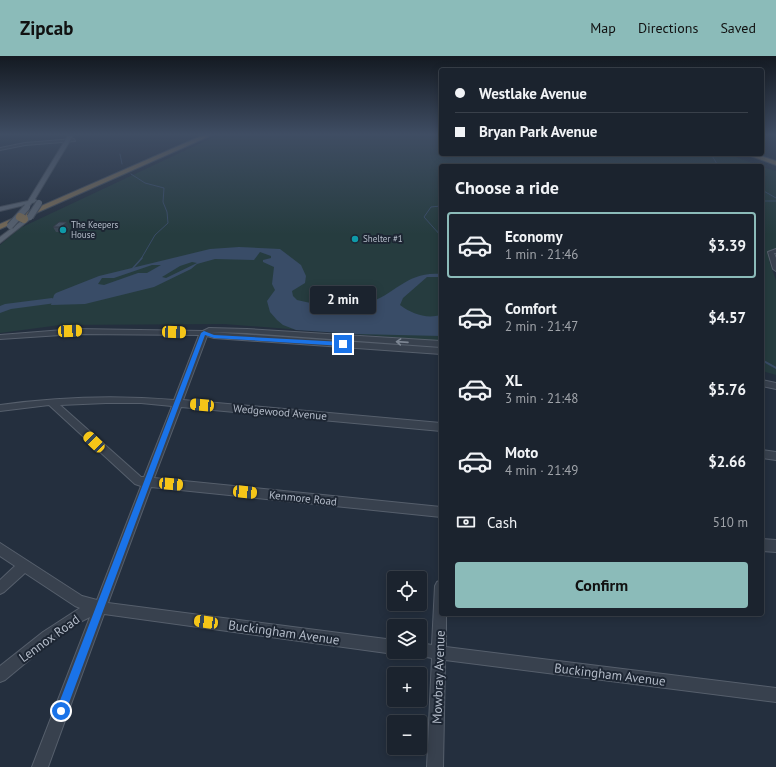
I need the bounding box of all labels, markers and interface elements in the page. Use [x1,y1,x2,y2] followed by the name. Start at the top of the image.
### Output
[20,16,73,40] text: Zipcab
[590,19,616,37] text: Map
[638,19,698,37] text: Directions
[720,19,756,37] text: Saved
[479,84,587,103] text: Westlake Avenue
[479,122,597,141] text: Bryan Park Avenue
[455,176,559,199] text: Choose a ride
[71,219,118,240] place label: The Keepers House
[58,225,68,235] marker: The Keepers House
[457,227,493,263] icon: car
[505,227,563,246] text: Economy
[363,233,403,244] place label: Shelter #1
[350,234,360,244] marker: Shelter #1
[708,236,746,255] text: $3.39
[505,246,578,263] text: 1 min · 21:46
[310,286,376,314] callout: 2 min
[327,291,359,308] text: 2 min
[457,299,493,335] icon: car
[505,299,557,318] text: Comfort
[708,308,746,327] text: $4.57
[505,318,578,335] text: 2 min · 21:47
[58,324,82,338] car
[162,326,186,338] car
[334,335,352,353] route end
[396,338,409,345] one-way arrow
[457,371,493,407] icon: car
[505,371,522,390] text: XL
[708,380,746,399] text: $5.76
[505,390,578,407] text: 3 min · 21:48
[190,398,214,412] car
[232,401,328,423] street label: Wedgewood Avenue
[81,429,107,455] car
[457,443,493,479] icon: car
[505,443,538,462] text: Moto
[708,452,746,471] text: $2.66
[505,462,578,479] text: 4 min · 21:49
[159,477,183,491] car
[232,485,258,499] car
[268,487,338,509] street label: Kenmore Road
[455,511,477,533] icon: cash
[487,513,517,532] text: Cash
[713,514,748,531] text: 510 m
[455,562,748,608] button: Confirm
[387,571,427,755] map controls
[387,571,427,611] button: locate
[16,611,83,666] street label: Lennox Road
[193,614,219,630] car
[227,616,341,649] street label: Buckingham Avenue
[387,619,427,659] button: layers
[428,630,449,724] street label: Mowbray Avenue
[553,659,667,690] street label: Buckingham Avenue
[387,667,427,707] button: +
[52,702,70,720] route start
[387,715,427,755] button: −

